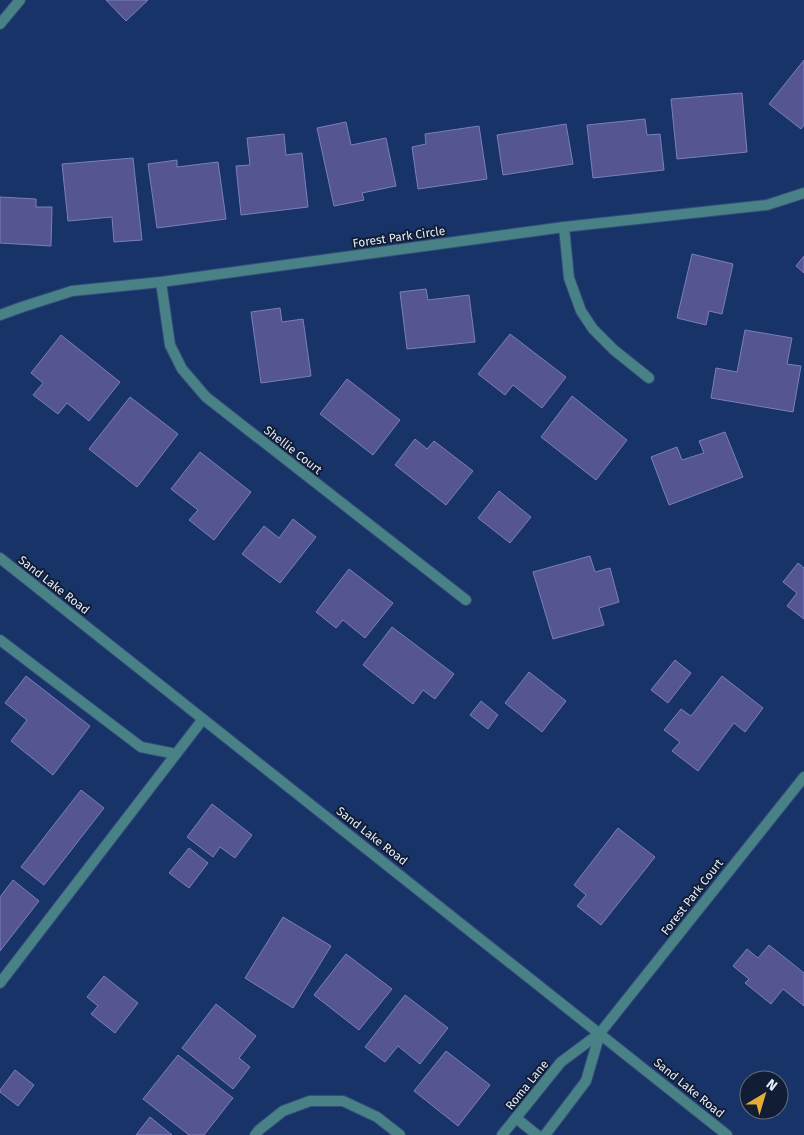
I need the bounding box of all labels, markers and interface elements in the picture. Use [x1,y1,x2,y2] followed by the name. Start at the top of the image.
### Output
[352,224,446,250] street label: Forest Park Circle
[261,423,325,477] street label: Shellie Court
[16,553,92,617] street label: Sand Lake Road
[334,804,410,868] street label: Sand Lake Road
[658,856,726,938] street label: Forest Park Court
[651,1055,727,1121] street label: Sand Lake Road
[503,1057,551,1113] street label: Roma Lane
[739,1070,789,1120] north arrow
[763,1076,781,1095] text: N

